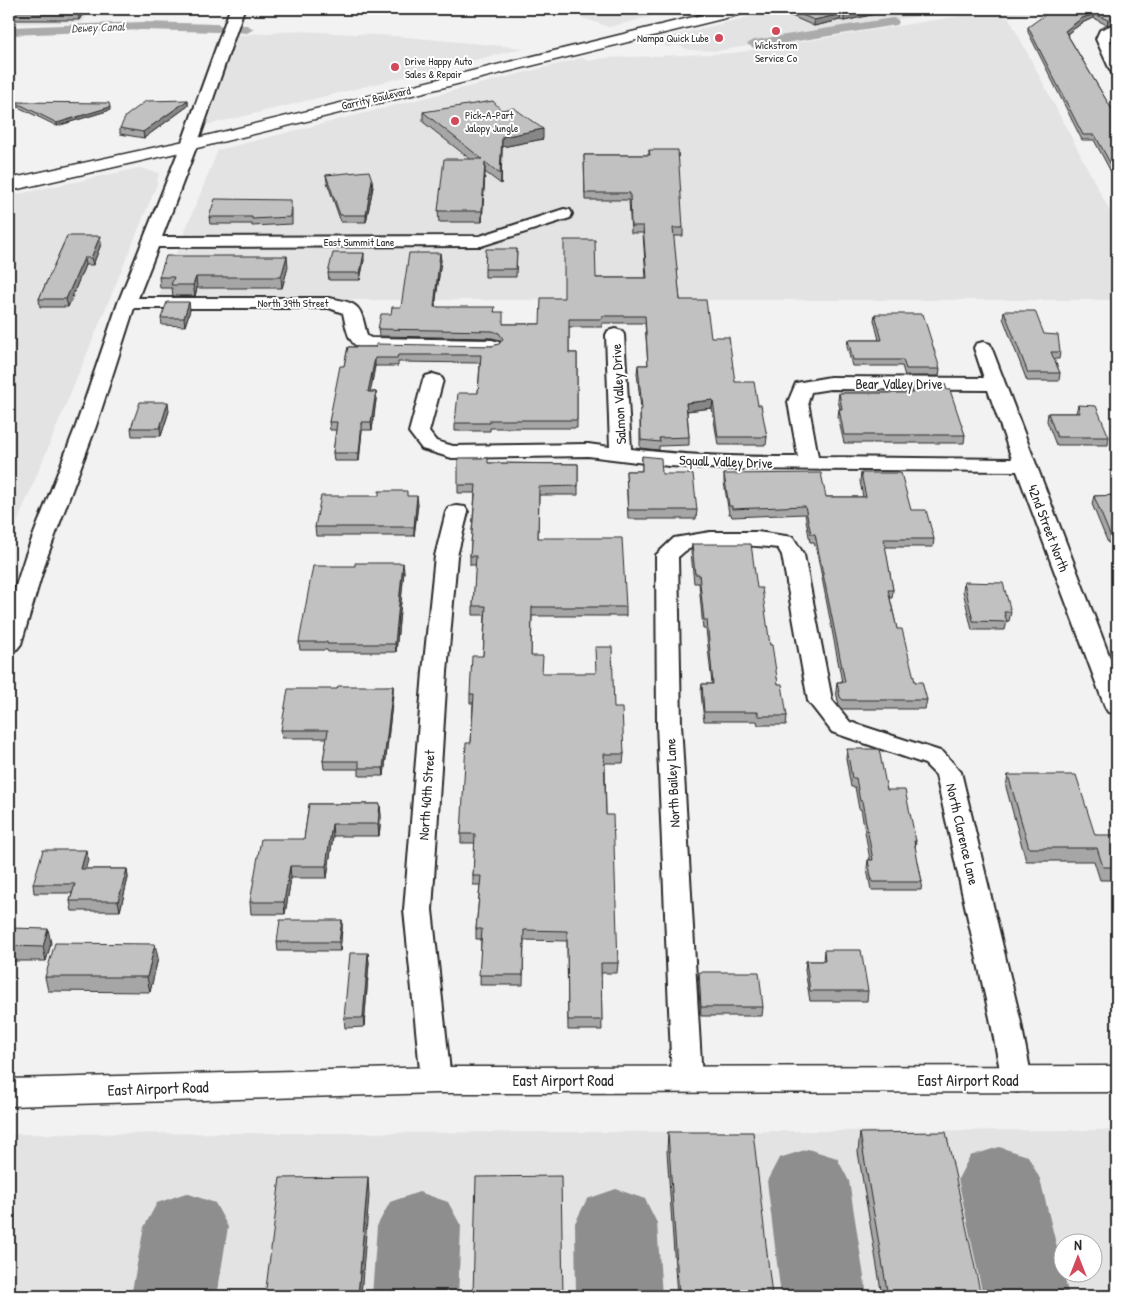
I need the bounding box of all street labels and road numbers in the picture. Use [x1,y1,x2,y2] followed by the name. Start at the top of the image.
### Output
[340,83,413,113] street label: Garrity Boulevard
[324,235,395,249] street label: East Summit Lane
[258,296,329,310] street label: North 39th Street
[606,343,631,445] street label: Salmon Valley Drive
[855,374,943,394] street label: Bear Valley Drive
[679,450,774,473] street label: Squall Valley Drive
[1024,482,1074,574] street label: 42nd Street North
[660,738,685,828] street label: North Bailey Lane
[413,749,439,841] street label: North 40th Street
[942,781,984,887] street label: North Clarence Lane
[512,1069,614,1091] street label: East Airport Road
[917,1069,1019,1091] street label: East Airport Road
[107,1075,209,1101] street label: East Airport Road

